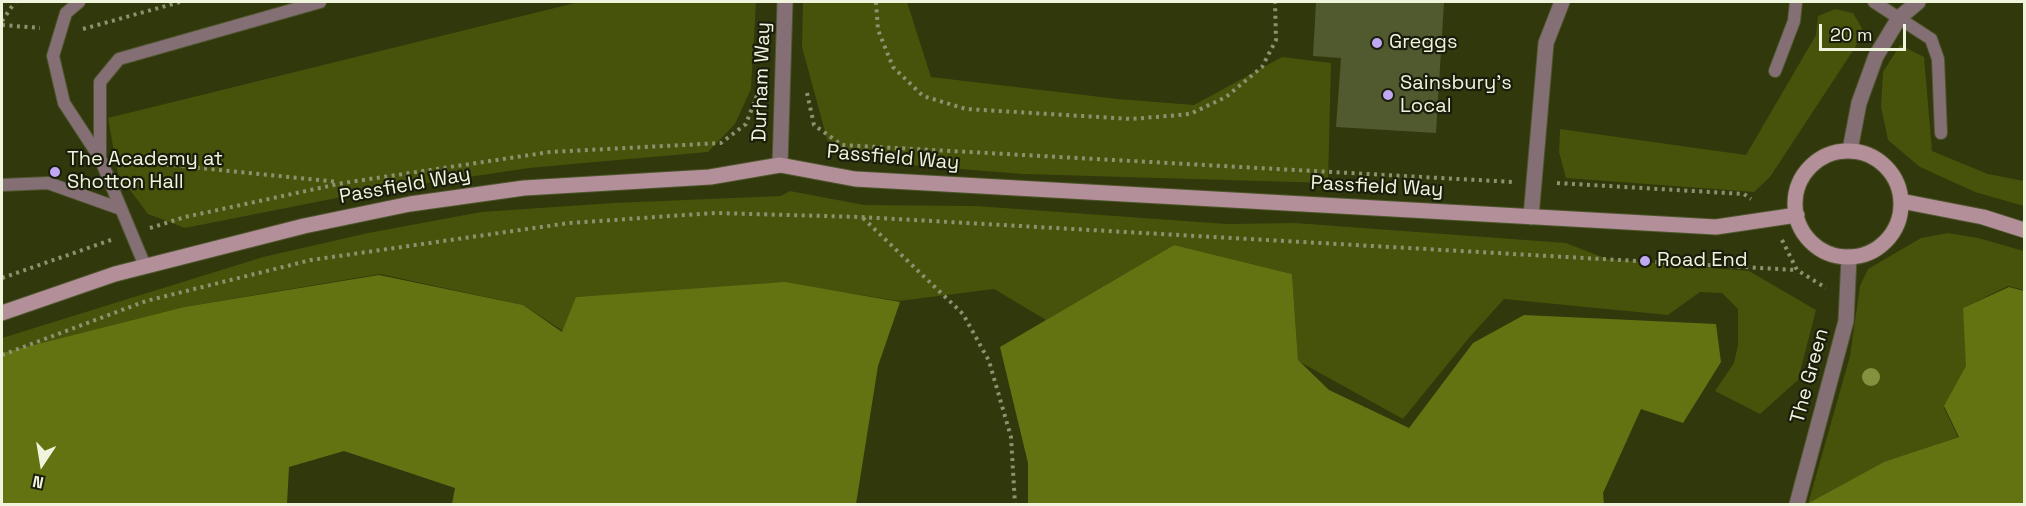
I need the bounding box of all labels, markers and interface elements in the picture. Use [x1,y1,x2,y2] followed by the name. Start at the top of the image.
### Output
[1822,12,1909,50] scale bar
[748,22,776,142] street label: Durham Way
[1830,23,1873,46] text: 20 m
[1389,31,1457,55] place label: Greggs
[1370,36,1384,50] marker: Greggs
[1400,72,1512,119] place label: Sainsbury's Local
[1381,88,1395,102] marker: Sainsbury's Local
[826,140,960,176] street label: Passfield Way
[67,148,223,195] place label: The Academy at Shotton Hall
[337,163,473,209] street label: Passfield Way
[48,165,62,179] marker: The Academy at Shotton Hall
[1310,172,1444,202] street label: Passfield Way
[1657,249,1748,273] place label: Road End
[1638,254,1652,268] marker: Road End
[1786,326,1834,426] street label: The Green
[12,434,72,494] north arrow
[31,471,46,493] text: N

